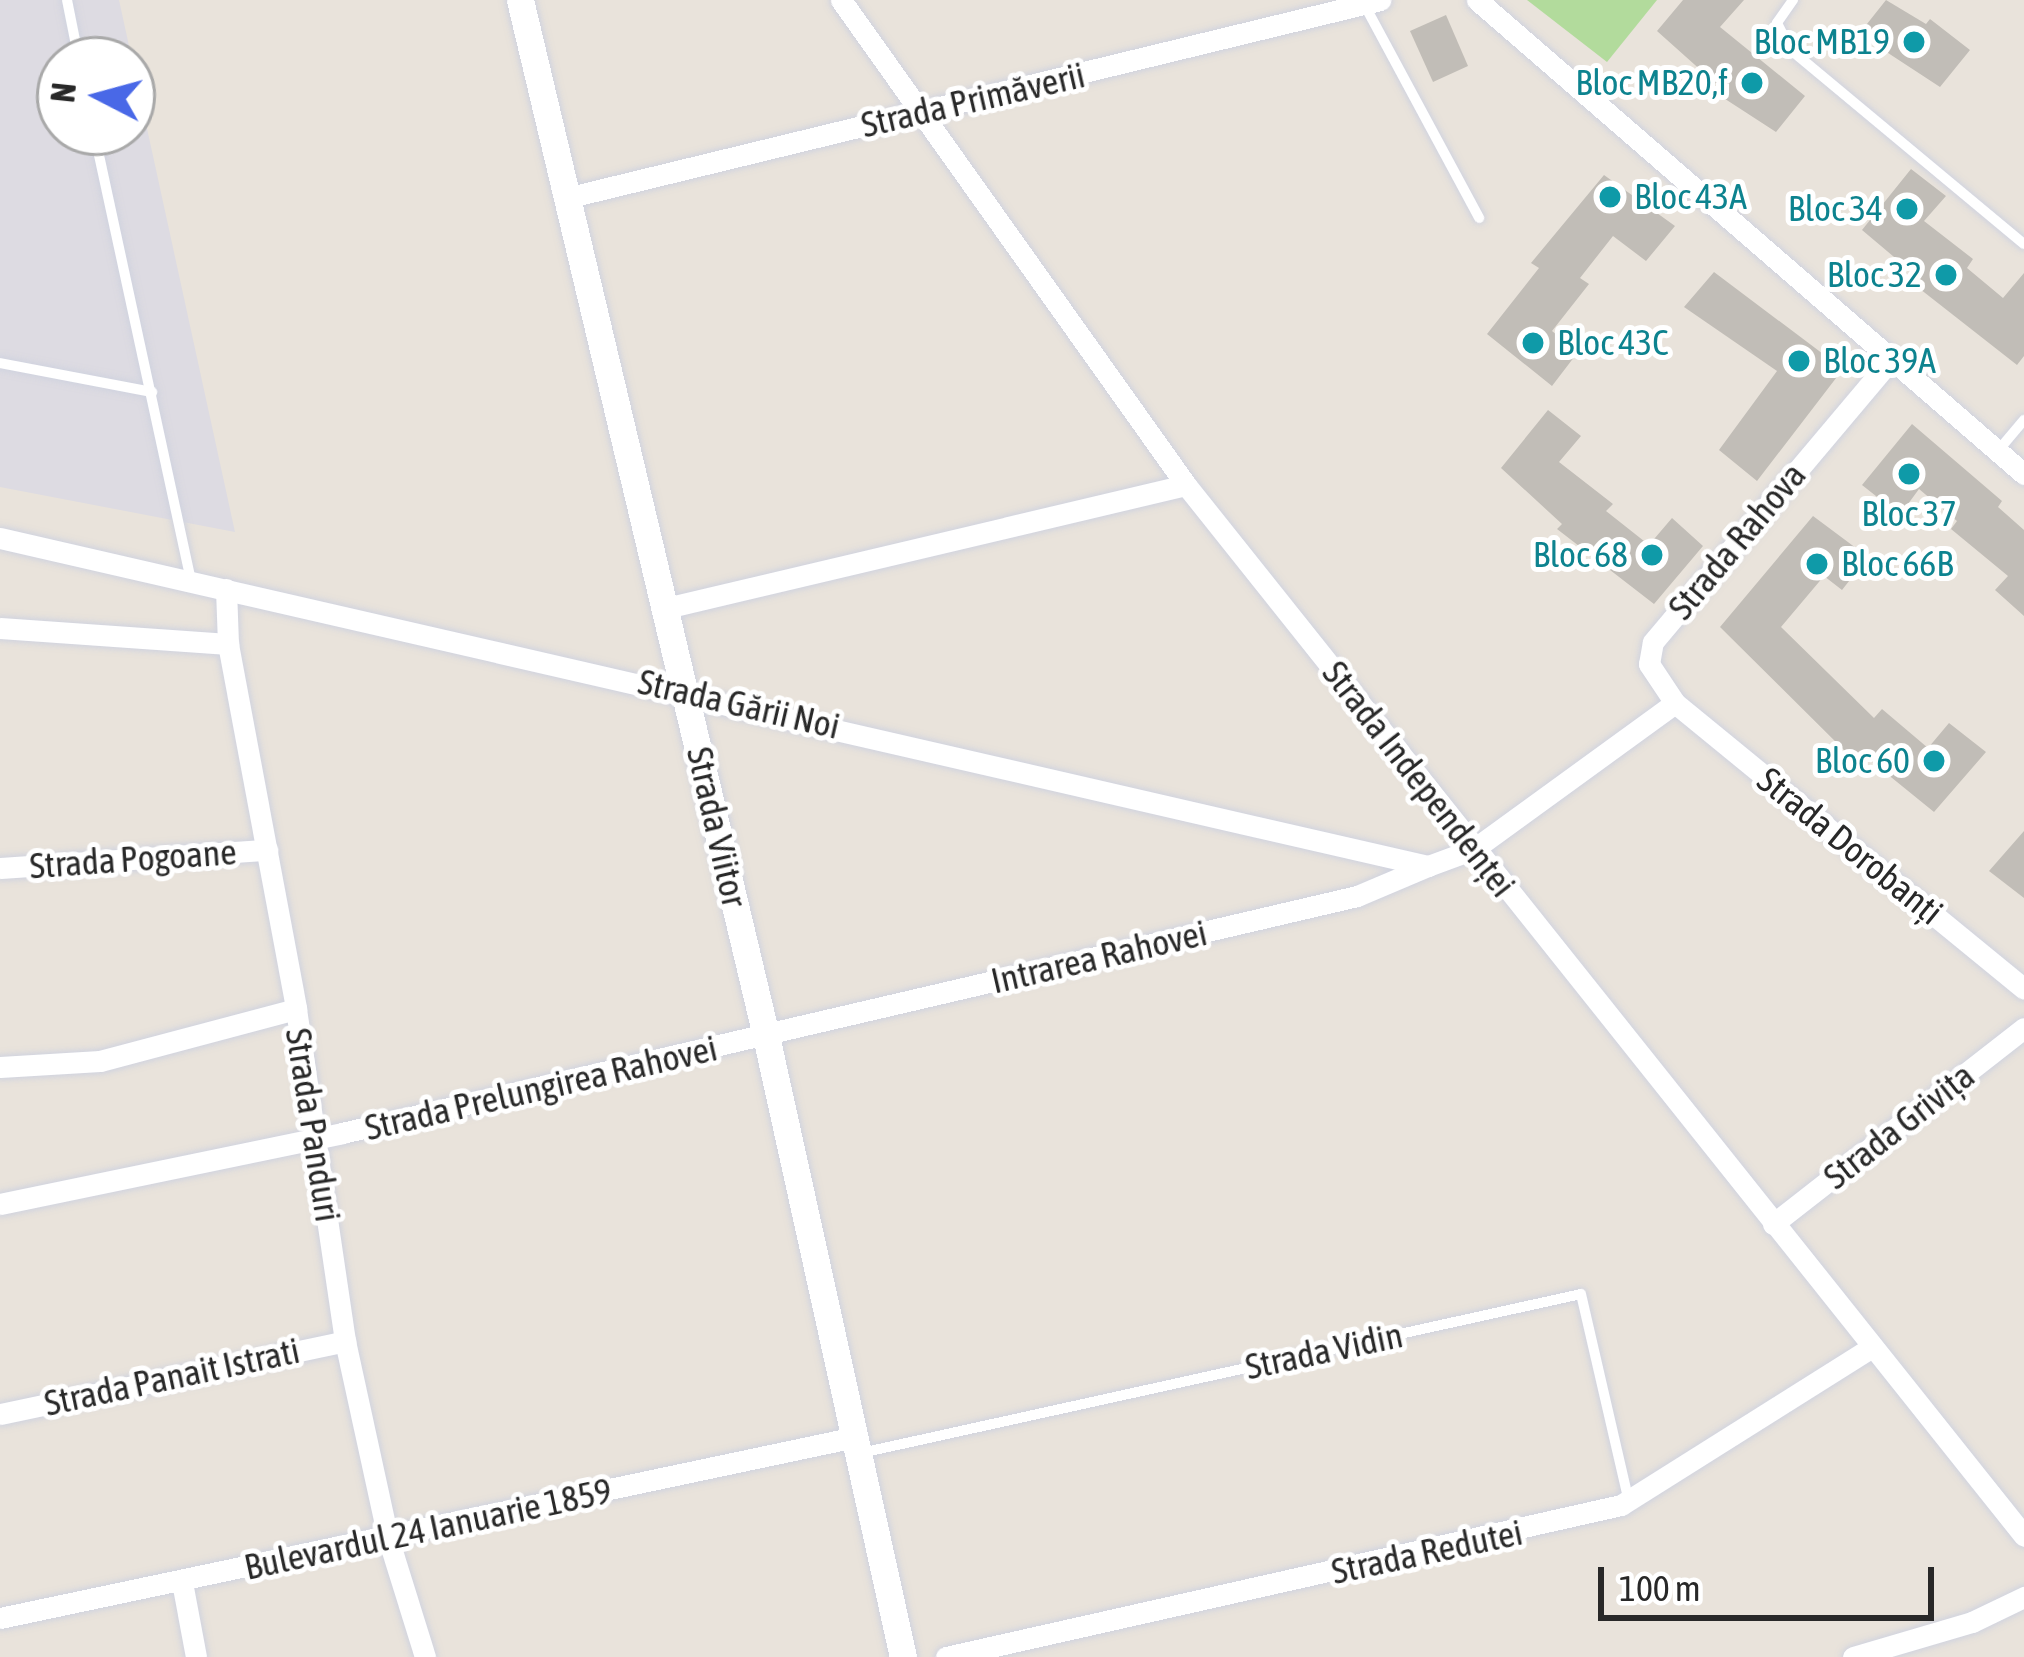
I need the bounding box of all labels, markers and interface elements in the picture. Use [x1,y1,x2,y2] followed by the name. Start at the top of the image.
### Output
[1754,20,1890,64] place label: Bloc MB19
[1901,29,1927,55] marker: Bloc MB19
[36,36,156,156] north arrow
[857,53,1089,147] street label: Strada Primăverii
[1575,61,1728,105] place label: Bloc MB20,f
[1739,70,1765,96] marker: Bloc MB20,f
[43,81,83,104] text: N
[1634,175,1747,219] place label: Bloc 43A
[1597,184,1623,210] marker: Bloc 43A
[1788,187,1883,231] place label: Bloc 34
[1894,196,1920,222] marker: Bloc 34
[1827,253,1922,297] place label: Bloc 32
[1933,262,1959,288] marker: Bloc 32
[1557,321,1668,365] place label: Bloc 43C
[1520,330,1546,356] marker: Bloc 43C
[1823,339,1936,383] place label: Bloc 39A
[1786,348,1812,374] marker: Bloc 39A
[1659,454,1815,628] street label: Strada Rahova
[1896,461,1922,487] marker: Bloc 37
[1861,492,1957,536] place label: Bloc 37
[1533,533,1628,577] place label: Bloc 68
[1639,542,1665,568] marker: Bloc 68
[1841,542,1953,586] place label: Bloc 66B
[1804,551,1830,577] marker: Bloc 66B
[1314,653,1524,905] street label: Strada Independenței
[634,660,844,748] street label: Strada Gării Noi
[1815,739,1910,783] place label: Bloc 60
[678,743,756,911] street label: Strada Viitor
[1921,748,1947,774] marker: Bloc 60
[1749,758,1951,934] street label: Strada Dorobanți
[28,830,238,888] street label: Strada Pogoane
[987,911,1211,1003] street label: Intrarea Rahovei
[276,1025,350,1225] street label: Strada Panduri
[361,1026,721,1150] street label: Strada Prelungirea Rahovei
[1815,1054,1983,1198] street label: Strada Grivița
[1241,1313,1407,1389] street label: Strada Vidin
[40,1329,304,1425] street label: Strada Panait Istrati
[240,1469,616,1589] street label: Bulevardul 24 Ianuarie 1859
[1328,1511,1526,1593] street label: Strada Redutei
[1604,1543,1940,1617] scale bar
[1619,1567,1701,1609] text: 100 m

